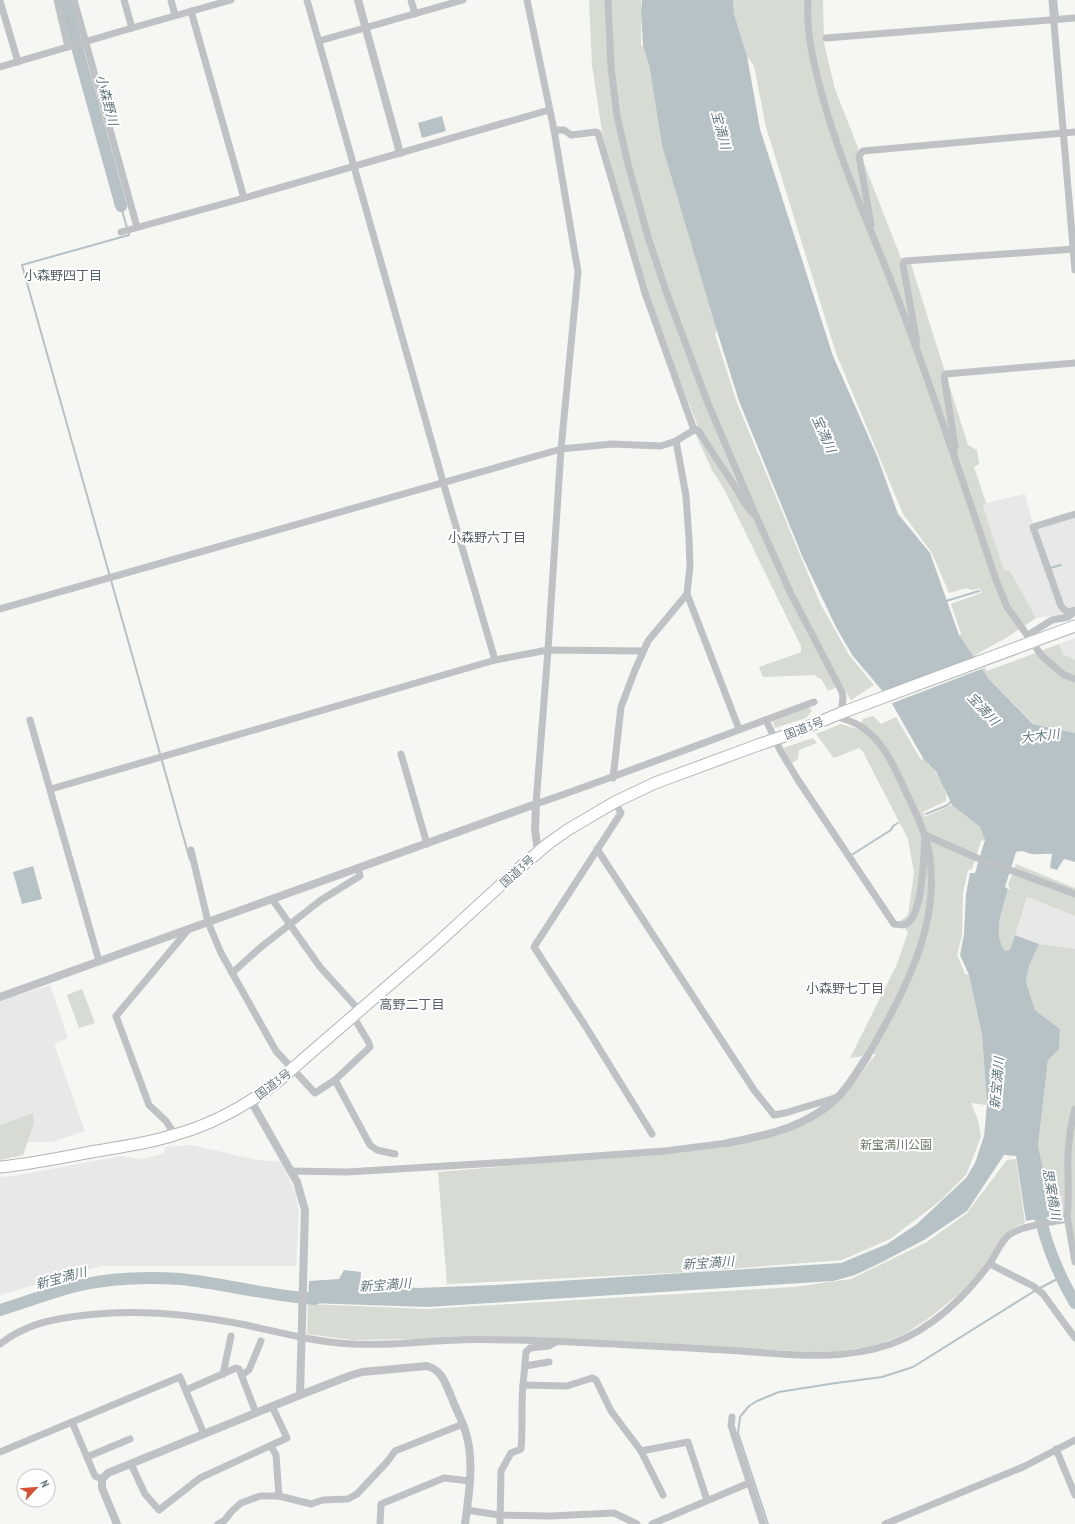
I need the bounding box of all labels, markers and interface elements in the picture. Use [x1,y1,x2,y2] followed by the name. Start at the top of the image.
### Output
[92,73,122,129] water label: 小森野川
[708,109,735,153] water label: 宝満川
[24,267,102,284] district label: 小森野四丁目
[808,413,841,457] water label: 宝満川
[448,529,526,546] district label: 小森野六丁目
[963,689,1004,731] water label: 宝満川
[782,714,826,742] street label: 国道3号
[1020,725,1062,747] water label: 大木川
[497,852,537,890] street label: 国道3号
[806,980,884,997] district label: 小森野七丁目
[379,996,445,1013] district label: 高野二丁目
[986,1054,1008,1110] water label: 新宝満川
[252,1066,294,1102] street label: 国道3号
[860,1137,932,1152] park label: 新宝満川公園
[1039,1167,1065,1223] water label: 思案橋川
[681,1253,737,1273] water label: 新宝満川
[34,1263,90,1293] water label: 新宝満川
[358,1275,414,1295] water label: 新宝満川
[16,1468,56,1508] north arrow
[37,1478,53,1489] text: N

